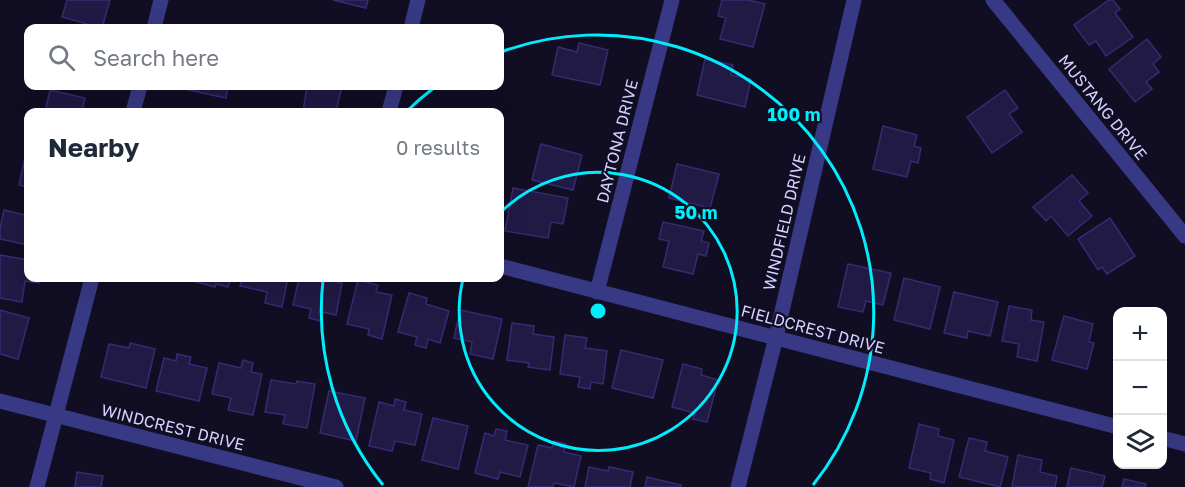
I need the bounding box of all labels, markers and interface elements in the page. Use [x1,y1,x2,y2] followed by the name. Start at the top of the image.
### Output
[24,24,504,90] search box
[45,41,78,74] icon: search
[93,44,219,71] text: Search here
[1054,50,1152,164] street label: MUSTANG DRIVE
[592,77,642,205] street label: DAYTONA DRIVE
[768,103,820,125] text: 100 m
[48,132,139,163] text: Nearby
[396,135,480,159] text: 0 results
[759,152,809,292] street label: WINDFIELD DRIVE
[675,201,717,223] text: 50 m
[739,300,887,358] street label: FIELDCREST DRIVE
[588,301,608,321] centre of rings
[1113,307,1167,469] map controls
[1113,307,1167,361] button: +
[1113,361,1167,415] button: −
[99,400,247,454] street label: WINDCREST DRIVE
[1113,415,1167,469] button: layers

